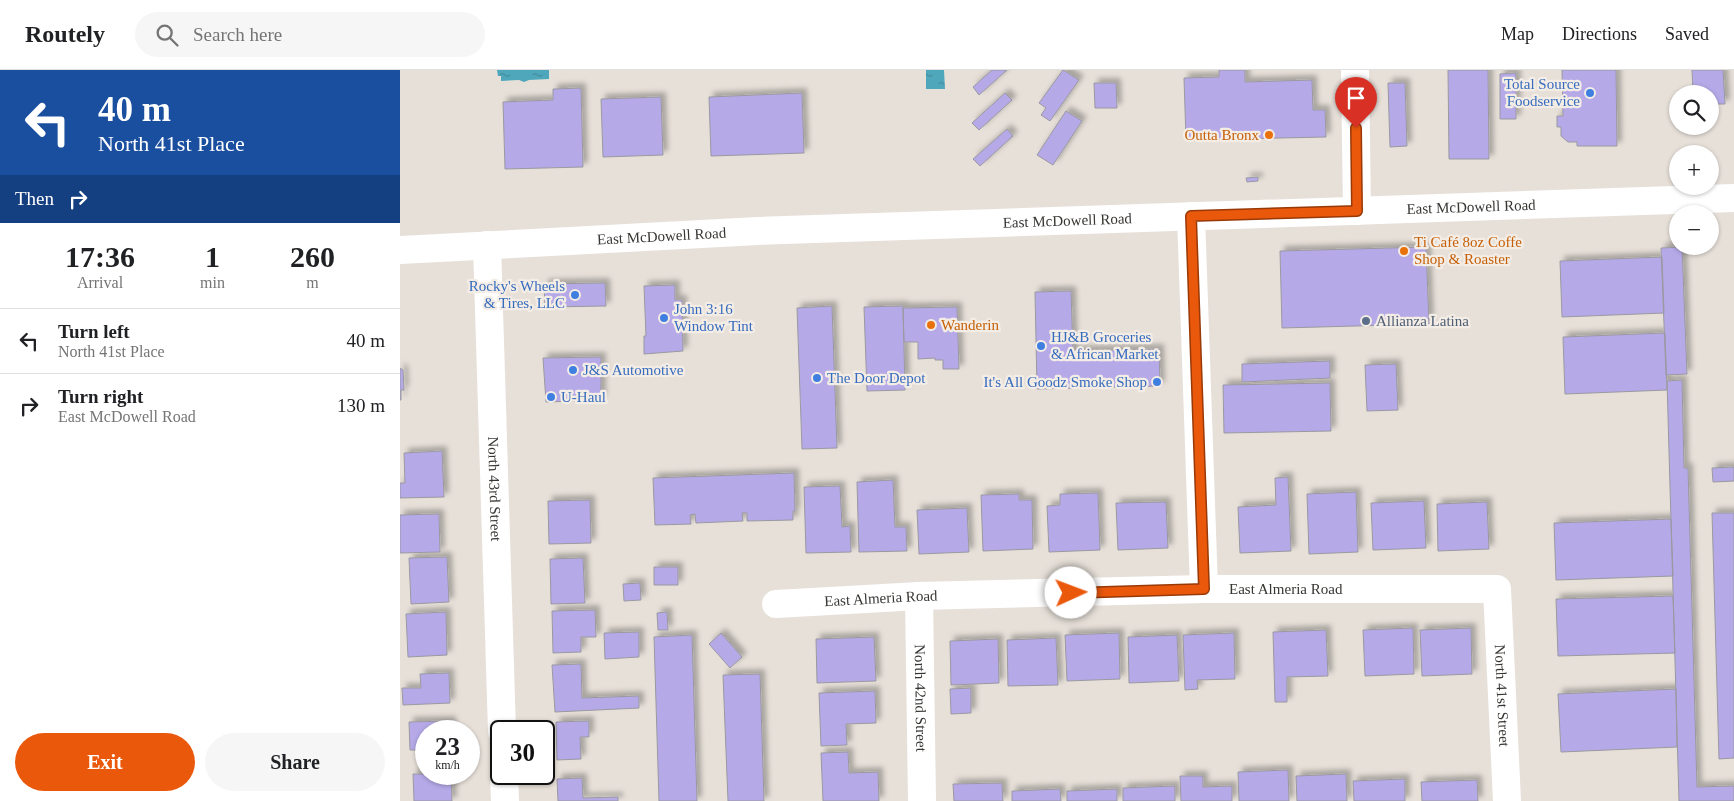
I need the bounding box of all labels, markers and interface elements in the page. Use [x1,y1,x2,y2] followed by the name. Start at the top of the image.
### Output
[135,12,485,57] search box
[25,21,105,47] text: Routely
[153,21,181,49] icon: search
[193,24,282,45] text: Search here
[1501,24,1534,44] text: Map
[1562,24,1637,44] text: Directions
[1665,24,1709,44] text: Saved
[1504,76,1580,109] place label: Total Source Foodservice
[1335,77,1377,128] pin
[1342,84,1370,112] icon: arrive
[1669,85,1719,255] map controls
[1669,85,1719,135] button: search
[1584,87,1596,99] marker: Total Source Foodservice
[15,90,80,155] icon: left
[98,90,171,129] text: 40 m
[1184,127,1259,143] place label: Outta Bronx
[1263,129,1275,141] marker: Outta Bronx
[98,131,245,156] text: North 41st Place
[1669,145,1719,195] button: +
[64,185,92,213] icon: right
[15,188,54,209] text: Then
[1406,197,1536,217] street label: East McDowell Road
[1669,205,1719,255] button: −
[1002,210,1133,231] street label: East McDowell Road
[597,225,727,248] street label: East McDowell Road
[1414,234,1522,267] place label: Ti Café 8oz Coffe Shop & Roaster
[65,240,135,273] text: 17:36
[205,240,220,273] text: 1
[290,240,335,273] text: 260
[1398,245,1410,257] marker: Ti Café 8oz Coffe Shop & Roaster
[77,274,123,291] text: Arrival
[200,274,225,291] text: min
[306,274,319,291] text: m
[469,278,565,311] place label: Rocky's Wheels & Tires, LLC
[569,289,581,301] marker: Rocky's Wheels & Tires, LLC
[674,301,754,334] place label: John 3:16 Window Tint
[658,312,670,324] marker: John 3:16 Window Tint
[1376,313,1469,329] place label: Allianza Latina
[1360,315,1372,327] marker: Allianza Latina
[941,317,999,333] place label: Wanderin
[925,319,937,331] marker: Wanderin
[58,321,130,342] text: Turn left
[15,327,43,355] icon: left
[1051,329,1159,362] place label: HJ&B Groceries & African Market
[346,330,385,351] text: 40 m
[1035,340,1047,352] marker: HJ&B Groceries & African Market
[58,343,165,360] text: North 41st Place
[583,362,684,378] place label: J&S Automotive
[567,364,579,376] marker: J&S Automotive
[827,370,926,386] place label: The Door Depot
[811,372,823,384] marker: The Door Depot
[983,374,1147,390] place label: It's All Goodz Smoke Shop
[1151,376,1163,388] marker: It's All Goodz Smoke Shop
[58,386,143,407] text: Turn right
[561,389,606,405] place label: U-Haul
[545,391,557,403] marker: U-Haul
[15,392,43,420] icon: right
[337,395,385,416] text: 130 m
[58,408,196,425] text: East McDowell Road
[485,436,504,542] street label: North 43rd Street
[1044,566,1096,618] position arrow
[1229,581,1343,597] street label: East Almeria Road
[824,588,938,609] street label: East Almeria Road
[912,644,929,753] street label: North 42nd Street
[1492,644,1512,748] street label: North 41st Street
[490,720,555,785] speed limit sign: 30
[15,733,195,791] button: Exit
[205,733,385,791] button: Share
[435,733,460,760] text: 23
[435,758,460,772] text: km/h

